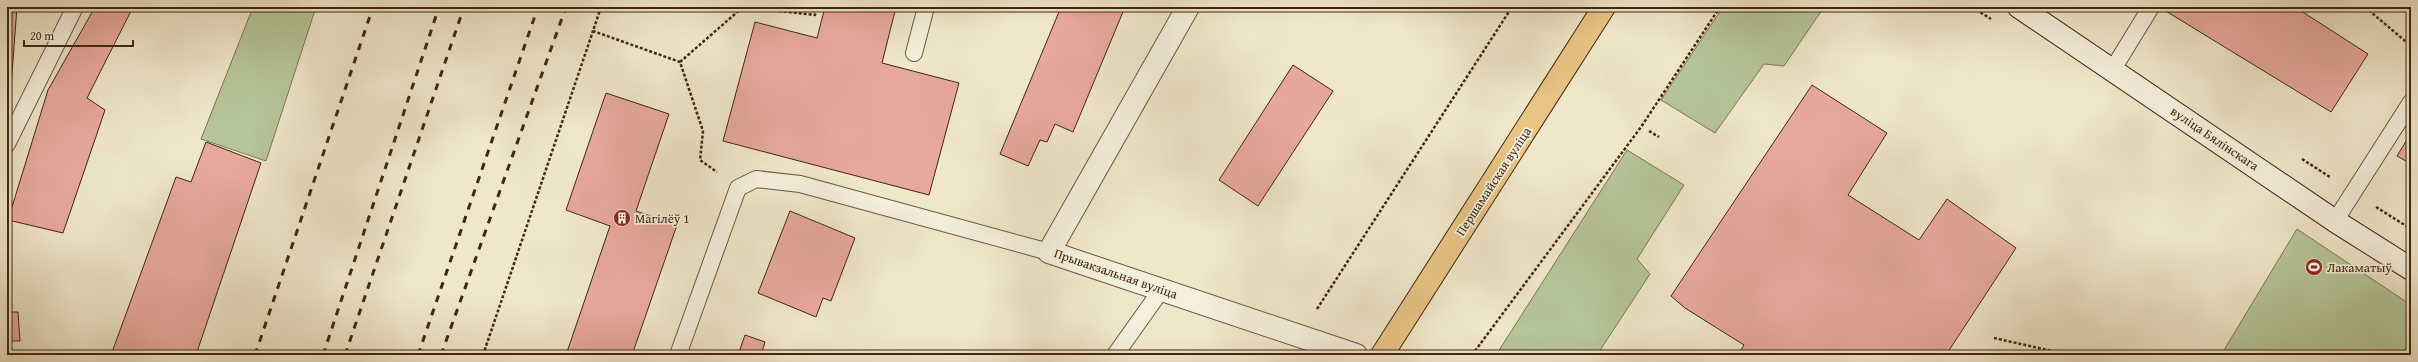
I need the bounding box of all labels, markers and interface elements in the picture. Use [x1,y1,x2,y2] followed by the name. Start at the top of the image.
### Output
[24,22,133,48] scale bar
[30,27,54,44] text: 20 m
[2167,102,2263,176] street label: вуліца Бялінскага
[1451,122,1536,239] street label: Першамайская вуліца
[612,208,632,228] building icon: Магілёў 1
[635,209,690,228] place label: Магілёў 1
[1052,243,1181,304] street label: Прывакзальная вуліца
[2304,257,2324,277] sports icon: Лакаматыў
[2327,258,2392,277] place label: Лакаматыў

